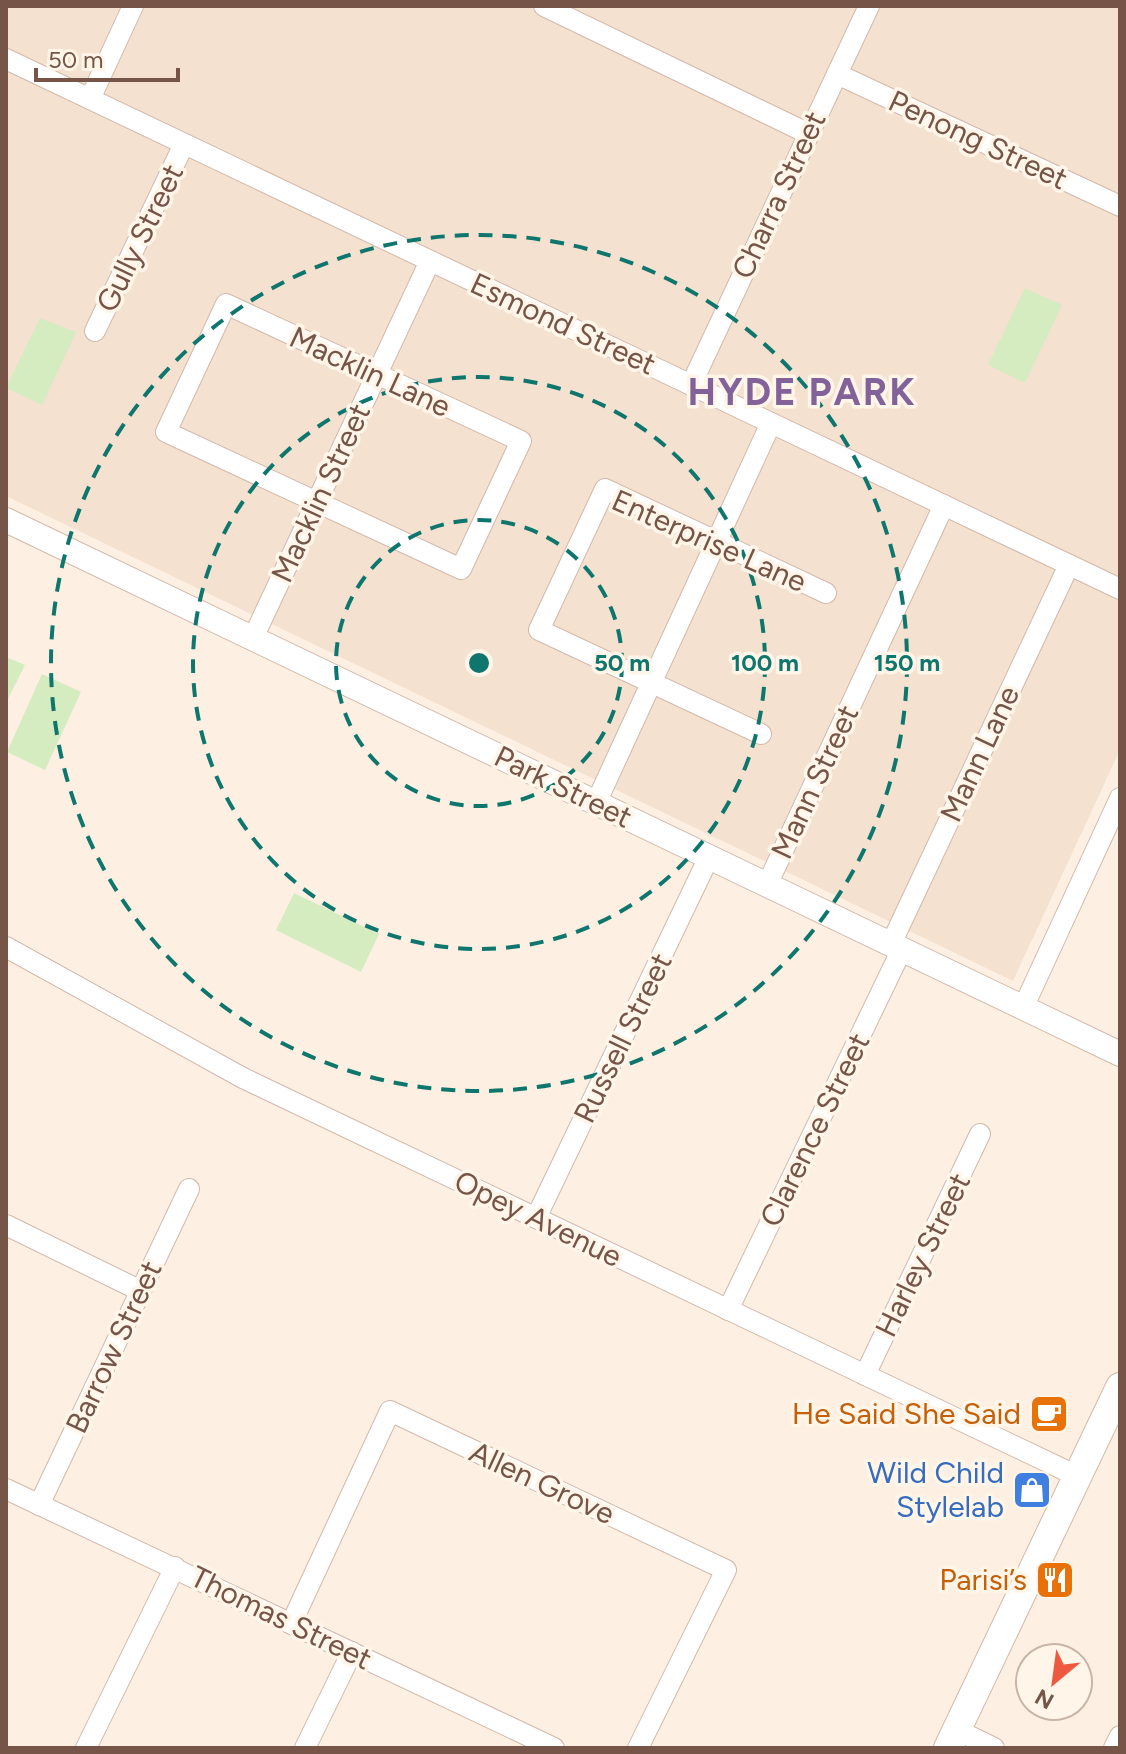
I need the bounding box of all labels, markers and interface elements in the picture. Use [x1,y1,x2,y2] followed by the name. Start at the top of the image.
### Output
[36,32,178,82] scale bar
[48,45,104,74] text: 50 m
[883,82,1074,197] street label: Penong Street
[724,105,833,284] street label: Charra Street
[88,158,191,318] street label: Gully Street
[465,264,662,383] street label: Esmond Street
[284,318,457,425] street label: Macklin Lane
[688,369,916,415] district label: HYDE PARK
[263,397,378,588] street label: Macklin Street
[606,481,812,600] street label: Enterprise Lane
[594,648,650,677] text: 50 m
[731,648,799,677] text: 100 m
[874,648,940,677] text: 150 m
[465,649,493,677] centre of rings
[932,680,1027,828] street label: Mann Lane
[763,699,866,865] street label: Mann Street
[488,737,638,836] street label: Park Street
[565,947,680,1129] street label: Russell Street
[752,1027,877,1233] street label: Clarence Street
[448,1162,628,1275] street label: Opey Avenue
[867,1167,978,1343] street label: Harley Street
[58,1255,170,1439] street label: Barrow Street
[1028,1393,1070,1435] cafe icon: He Said She Said
[792,1395,1021,1432] place label: He Said She Said
[464,1433,621,1532] street label: Allen Grove
[867,1454,1004,1525] place label: Wild Child Stylelab
[1011,1469,1053,1511] shop icon: Wild Child Stylelab
[185,1558,378,1677] street label: Thomas Street
[1034,1559,1076,1601] restaurant icon: Parisi’s
[939,1561,1027,1598] place label: Parisi’s
[1014,1642,1094,1722] north arrow
[1031,1683,1059,1715] text: N

